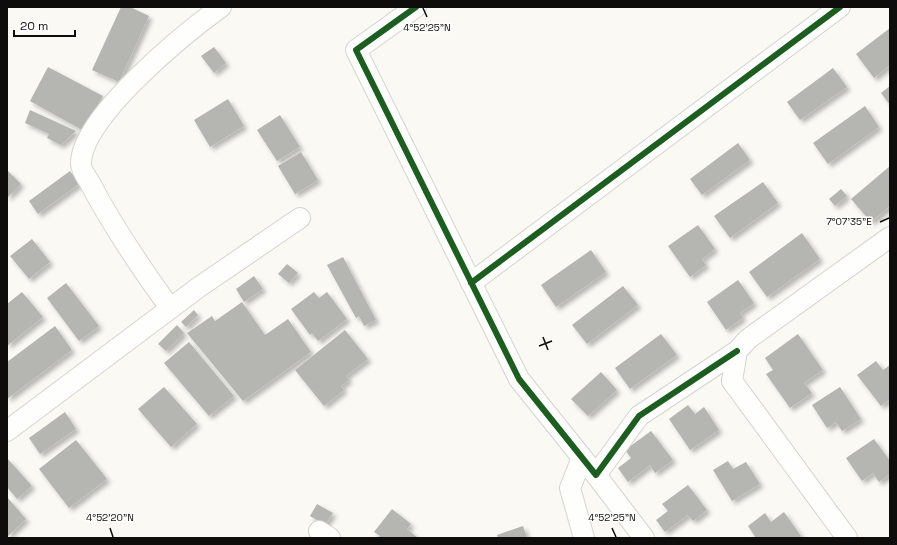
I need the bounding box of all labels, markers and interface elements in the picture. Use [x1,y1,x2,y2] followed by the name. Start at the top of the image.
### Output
[14,12,75,38] scale bar
[20,18,48,34] text: 20 m
[403,21,451,34] text: 4°52'25"N
[826,215,872,228] text: 7°07'35"E
[86,511,134,524] text: 4°52'20"N
[588,511,636,524] text: 4°52'25"N

